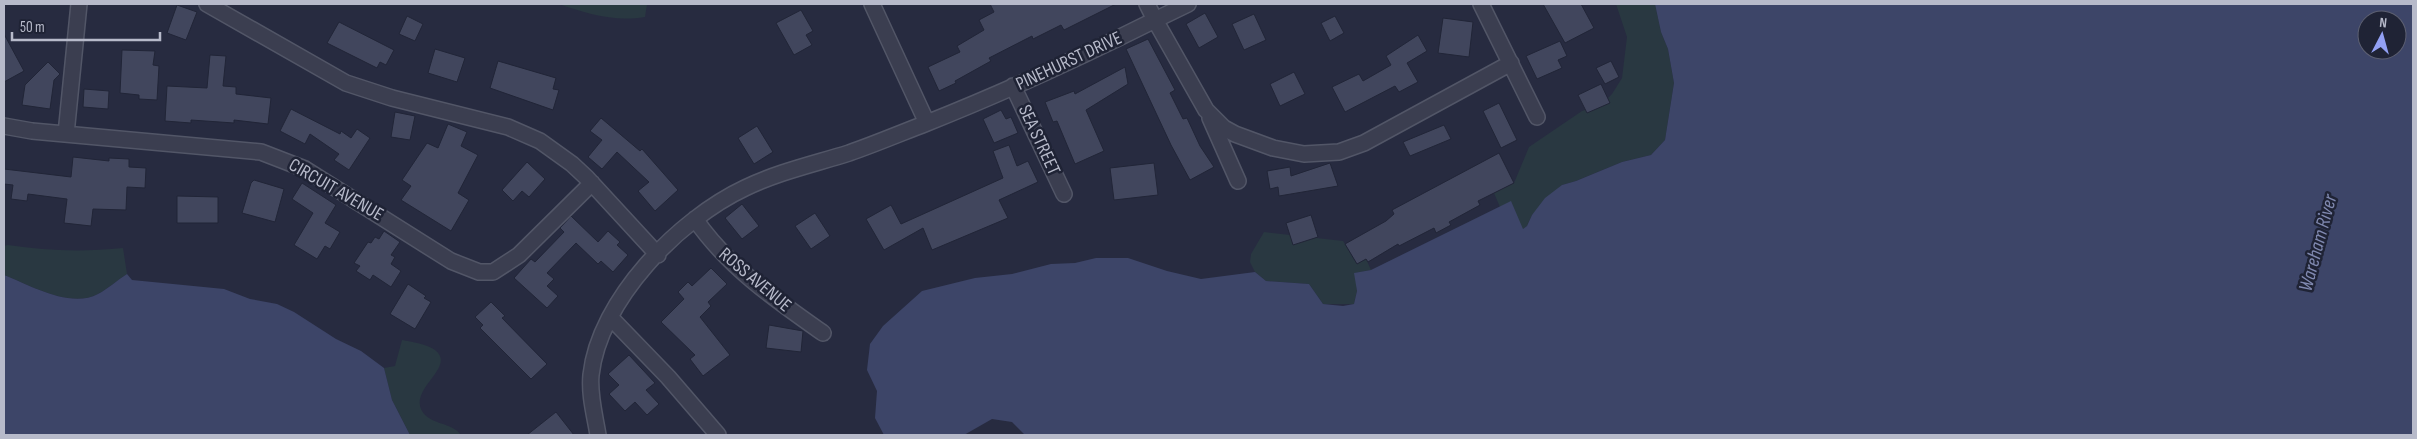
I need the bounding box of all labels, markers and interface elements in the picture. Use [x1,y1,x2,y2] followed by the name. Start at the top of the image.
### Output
[12,10,160,42] scale bar
[2357,10,2407,60] north arrow
[2379,14,2388,31] text: N
[20,18,45,37] text: 50 m
[1012,26,1126,96] street label: PINEHURST DRIVE
[1013,101,1065,179] street label: SEA STREET
[284,154,388,226] street label: CIRCUIT AVENUE
[2294,191,2343,294] water label: Wareham River
[714,243,796,317] street label: ROSS AVENUE

